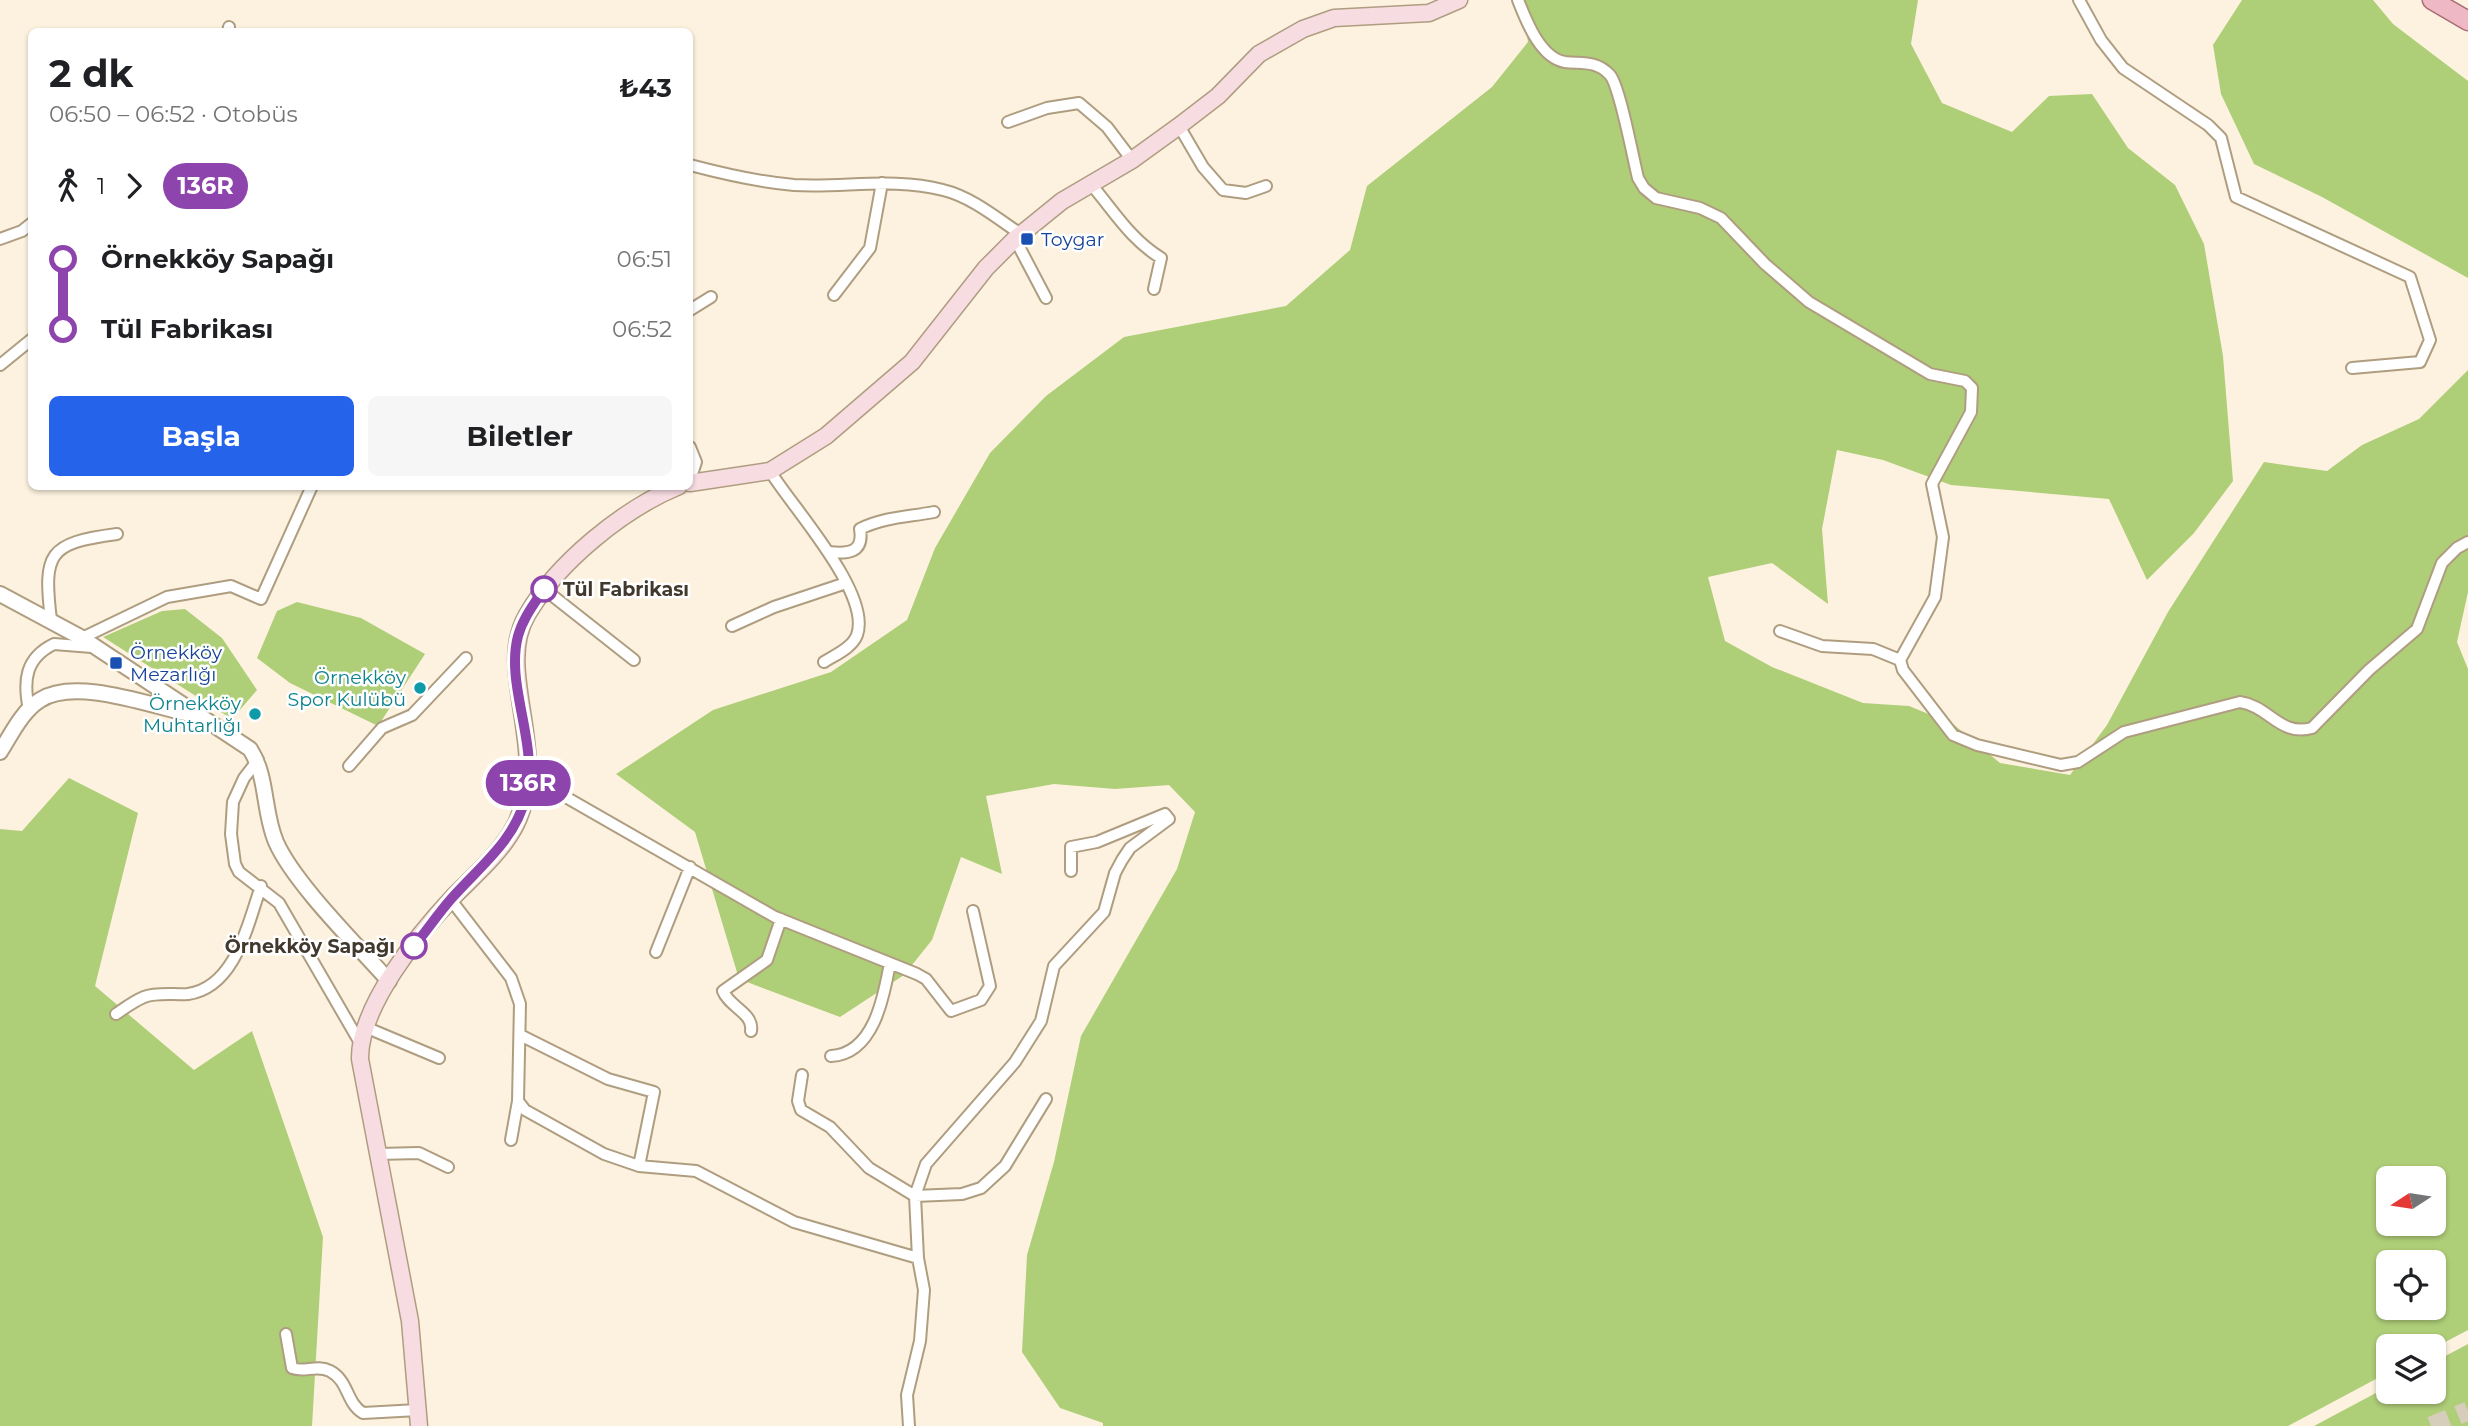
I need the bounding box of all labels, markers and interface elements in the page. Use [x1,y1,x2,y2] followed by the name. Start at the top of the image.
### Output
[49,50,133,97] text: 2 dk
[619,72,672,104] text: ₺43
[49,100,298,128] text: 06:50 – 06:52 · Otobüs
[49,167,87,205] icon: walk
[115,167,153,205] icon: forward
[177,171,234,200] text: 136R
[97,172,105,200] text: 1
[1041,228,1104,251] place label: Toygar
[1019,231,1035,247] marker: Toygar
[101,243,334,275] text: Örnekköy Sapağı
[617,245,672,273] text: 06:51
[101,313,273,345] text: Tül Fabrikası
[612,315,672,343] text: 06:52
[49,396,354,476] button: Başla
[368,396,672,476] button: Biletler
[531,576,557,602] marker: Tül Fabrikası
[563,578,689,601] place label: Tül Fabrikası
[130,641,223,686] place label: Örnekköy Mezarlığı
[108,655,124,671] marker: Örnekköy Mezarlığı
[287,666,407,711] place label: Örnekköy Spor Kulübü
[412,680,428,696] marker: Örnekköy Spor Kulübü
[143,692,242,737] place label: Örnekköy Muhtarlığı
[247,706,263,722] marker: Örnekköy Muhtarlığı
[479,760,577,806] line badge: 136R
[500,768,556,797] text: 136R
[401,933,427,959] marker: Örnekköy Sapağı
[225,935,395,958] place label: Örnekköy Sapağı
[2376,1166,2446,1236] north arrow
[2376,1166,2446,1404] map controls
[2376,1250,2446,1320] button: locate
[2376,1334,2446,1404] button: layers

